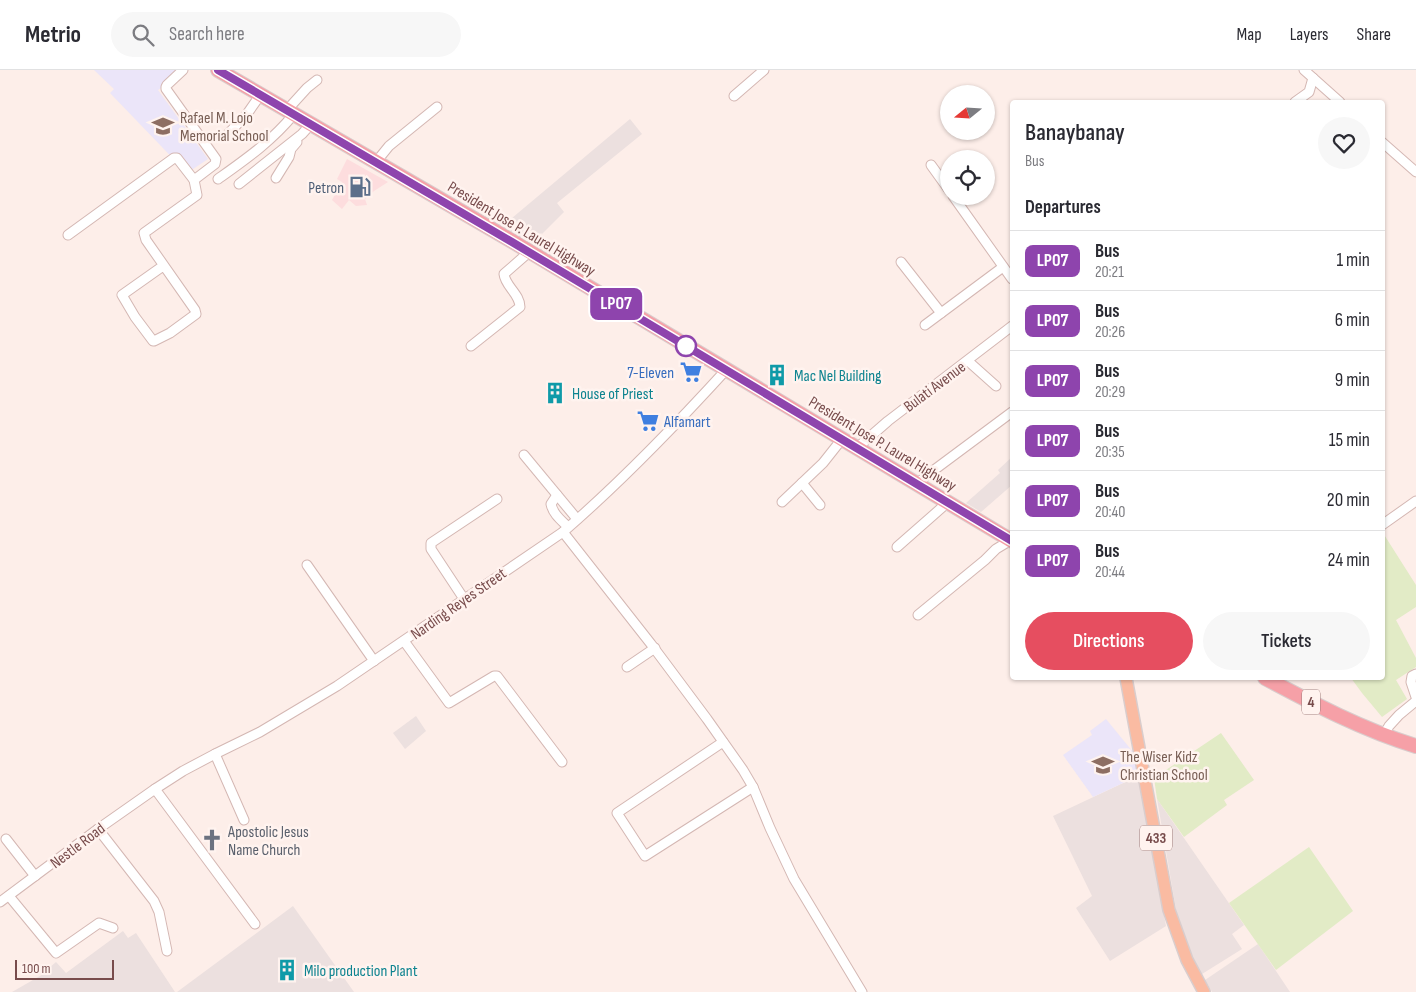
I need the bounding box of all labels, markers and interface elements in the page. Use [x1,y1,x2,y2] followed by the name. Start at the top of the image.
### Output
[111,12,461,57] search box
[25,20,81,49] text: Metrio
[129,21,157,49] icon: search
[169,23,245,46] text: Search here
[1237,24,1262,45] text: Map
[1290,24,1329,45] text: Layers
[1357,24,1391,45] text: Share
[940,85,995,140] north arrow
[940,85,995,205] map controls
[180,109,268,146] place label: Rafael M. Lojo Memorial School
[150,113,176,139] school or university icon: Rafael M. Lojo Memorial School
[1318,117,1370,169] button: heart
[1025,118,1125,147] text: Banaybanay
[940,150,995,205] button: locate
[1025,152,1045,171] text: Bus
[347,174,373,200] fuel station icon: Petron
[444,178,598,281] street label: President Jose P. Laurel Highway
[308,179,344,198] place label: Petron
[1025,196,1101,219] text: Departures
[1095,240,1120,263] text: Bus
[1336,249,1370,272] text: 1 min
[1037,250,1068,271] text: LP07
[1095,263,1124,282] text: 20:21
[581,288,651,320] line badge: LP07
[600,293,632,314] text: LP07
[1095,300,1120,323] text: Bus
[1335,309,1370,332] text: 6 min
[1037,310,1068,331] text: LP07
[1095,323,1125,342] text: 20:26
[675,335,697,357] unlabelled marker
[900,358,970,417] street label: Bulati Avenue
[678,359,704,385] supermarket icon: 7-Eleven
[1095,360,1120,383] text: Bus
[764,362,790,388] building icon: Mac Nel Building
[627,364,674,383] place label: 7-Eleven
[794,367,881,386] place label: Mac Nel Building
[1335,369,1370,392] text: 9 min
[1037,370,1068,391] text: LP07
[542,380,568,406] building icon: House of Priest
[1095,383,1125,402] text: 20:29
[572,385,653,404] place label: House of Priest
[805,393,959,496] street label: President Jose P. Laurel Highway
[635,408,661,434] supermarket icon: Alfamart
[663,413,711,432] place label: Alfamart
[1095,420,1120,443] text: Bus
[1329,429,1370,452] text: 15 min
[1037,430,1068,451] text: LP07
[1095,443,1125,462] text: 20:35
[1095,480,1120,503] text: Bus
[1327,489,1370,512] text: 20 min
[1037,490,1068,511] text: LP07
[1095,503,1125,522] text: 20:40
[1095,540,1120,563] text: Bus
[1327,549,1370,572] text: 24 min
[1037,550,1068,571] text: LP07
[1095,563,1125,582] text: 20:44
[407,564,510,644] street label: Narding Reyes Street
[1025,612,1193,670] button: Directions
[1203,612,1370,670] button: Tickets
[1302,690,1320,714] road number: 4
[1120,748,1208,785] place label: The Wiser Kidz Christian School
[1090,752,1116,778] school or university icon: The Wiser Kidz Christian School
[47,819,109,873] street label: Nestle Road
[227,823,309,860] place label: Apostolic Jesus Name Church
[1140,826,1172,850] road number: 433
[199,827,225,853] church icon: Apostolic Jesus Name Church
[15,957,114,980] scale bar
[274,957,300,983] building icon: Milo production Plant
[22,960,51,977] text: 100 m
[304,962,418,981] place label: Milo production Plant

